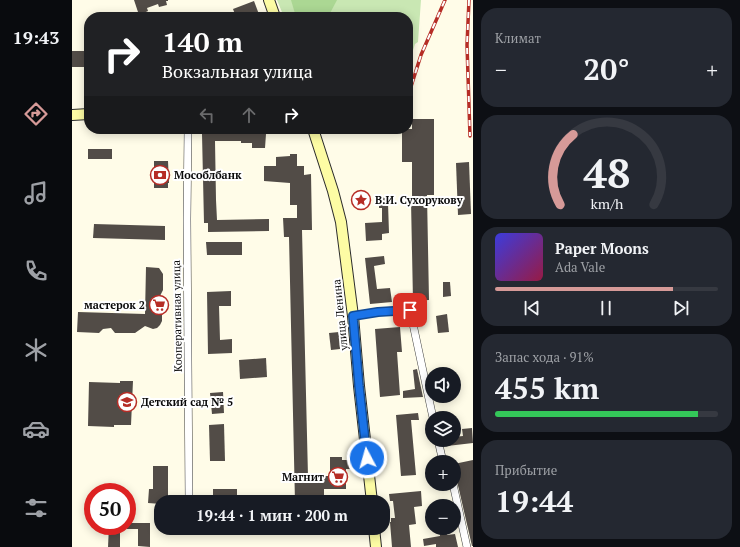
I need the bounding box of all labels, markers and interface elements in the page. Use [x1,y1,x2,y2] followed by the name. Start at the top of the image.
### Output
[162,23,243,60] text: 140 m
[13,25,59,49] text: 19:43
[96,28,148,80] icon: right
[495,29,541,47] text: Климат
[583,49,630,89] text: 20°
[495,55,507,84] text: −
[706,55,718,84] text: +
[162,59,313,83] text: Вокзальная улица
[22,100,50,128] icon: directions
[196,104,218,126] icon: left
[238,104,260,126] icon: ahead
[280,104,302,126] icon: right
[583,145,630,200] text: 48
[149,164,171,186] bank icon: Мособлбанк
[174,168,242,182] place label: Мособлбанк
[22,179,50,207] icon: music
[350,189,372,211] place icon: В.И. Сухорукову
[375,193,463,207] place label: В.И. Сухорукову
[590,193,624,212] text: km/h
[555,238,649,258] text: Paper Moons
[22,257,50,285] icon: phone
[555,258,605,276] text: Ada Vale
[169,259,185,372] street label: Кооперативная улица
[329,278,351,352] street label: улица Ленина
[393,293,427,327] pin
[148,294,170,316] supermarket icon: мастерок 2
[521,297,543,319] icon: previous
[595,297,617,319] icon: pause
[670,297,692,319] icon: next
[84,298,145,312] place label: мастерок 2
[399,299,421,321] icon: arrive
[22,336,50,364] icon: climate
[495,348,594,366] text: Запас хода · 91%
[425,367,461,535] map controls
[425,367,461,403] button: sound
[495,368,599,408] text: 455 km
[116,391,138,413] school or university icon: Детский сад № 5
[141,395,233,409] place label: Детский сад № 5
[425,411,461,447] button: layers
[22,415,50,443] icon: car
[346,437,388,479] position arrow
[425,455,461,491] button: +
[495,461,557,479] text: Прибытие
[327,466,349,488] supermarket icon: Магнит
[282,470,324,484] place label: Магнит
[495,481,573,521] text: 19:44
[84,483,136,535] speed limit sign: 50
[22,494,50,522] icon: filters
[425,499,461,535] button: −
[196,505,348,525] text: 19:44 · 1 мин · 200 m

